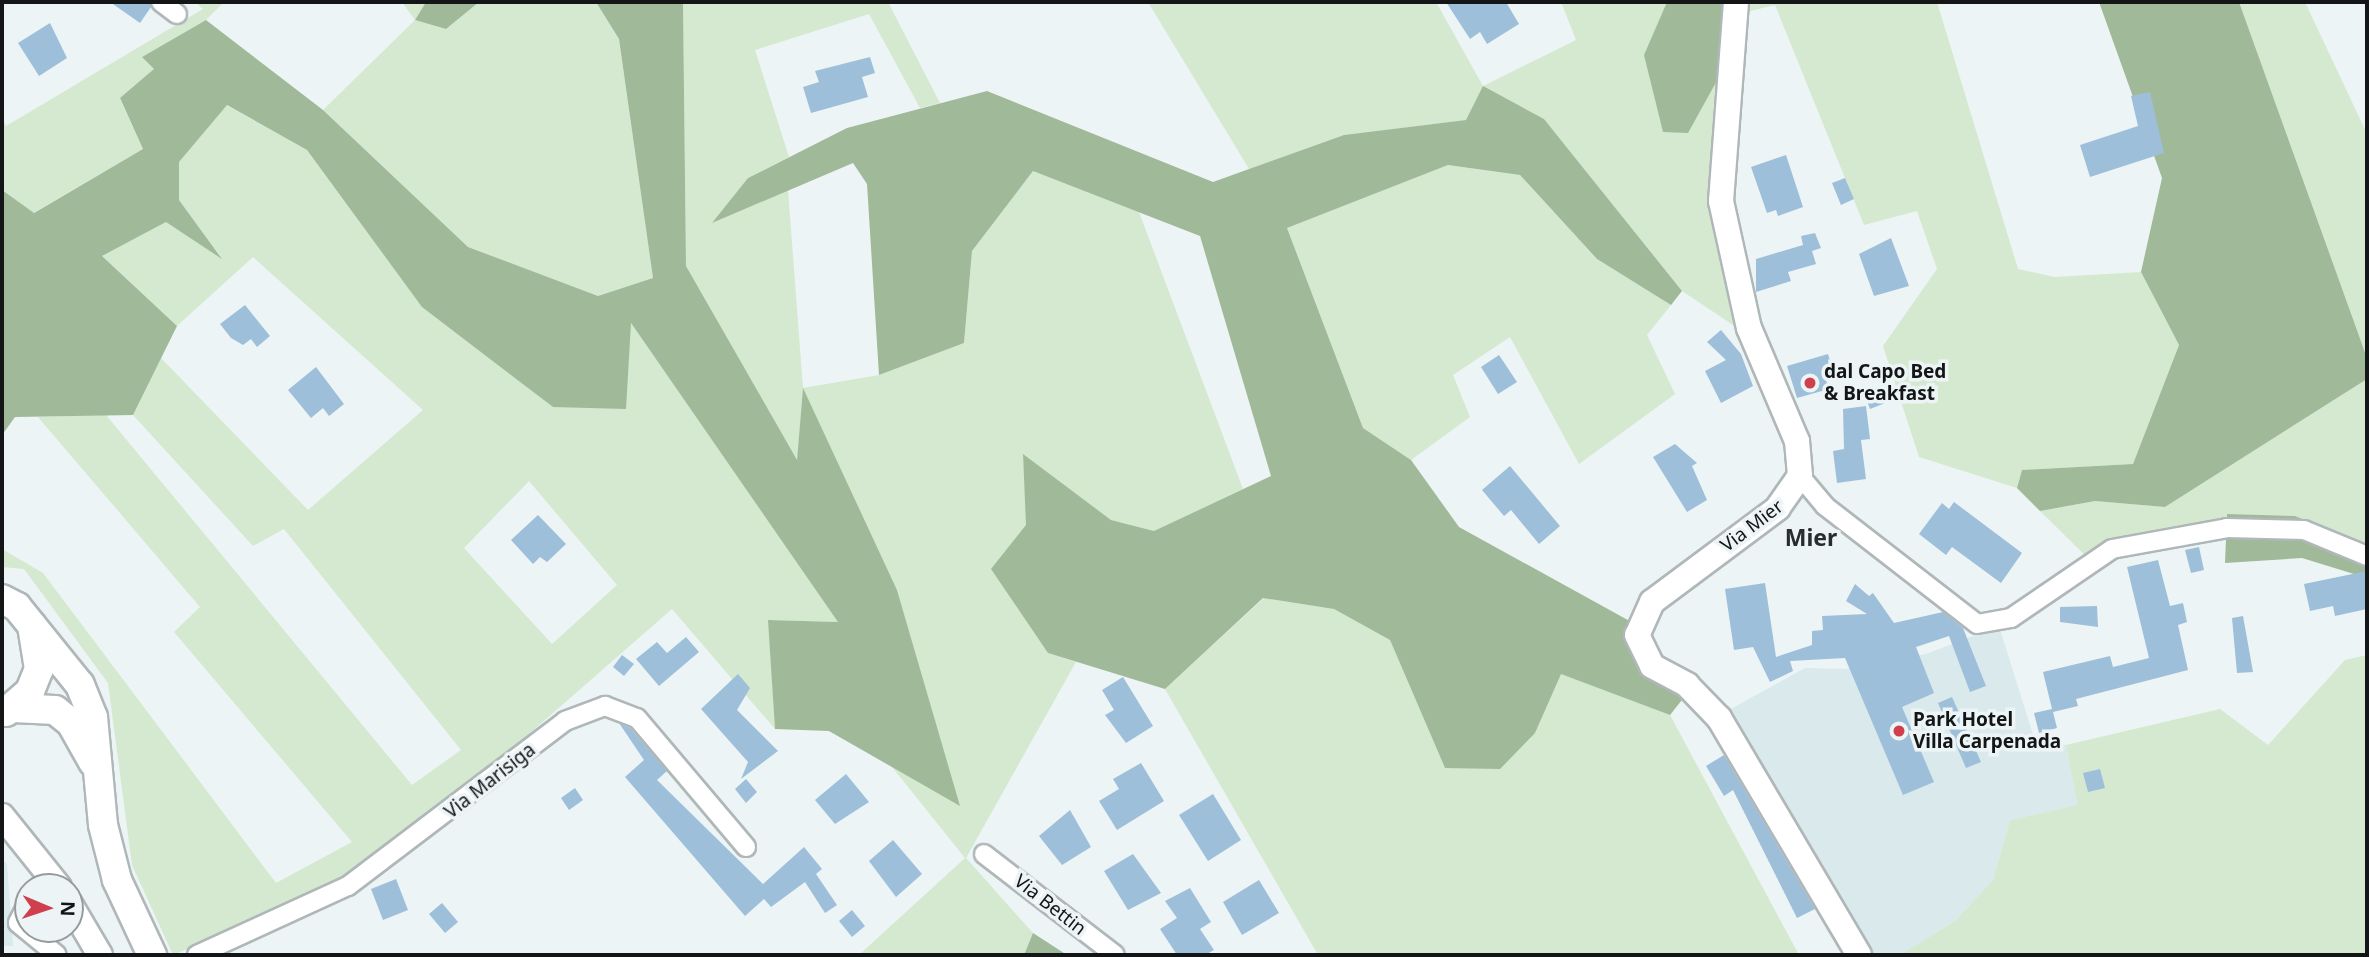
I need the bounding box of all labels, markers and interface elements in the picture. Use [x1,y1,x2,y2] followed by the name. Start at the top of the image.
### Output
[1824,361,1946,405] place label: dal Capo Bed & Breakfast
[1802,375,1818,391] marker: dal Capo Bed & Breakfast
[1716,495,1788,557] street label: Via Mier
[1785,523,1837,551] district label: Mier
[1913,709,2061,753] place label: Park Hotel Villa Carpenada
[1891,723,1907,739] marker: Park Hotel Villa Carpenada
[440,738,540,824] street label: Via Marisiga
[1009,870,1091,940] street label: Via Bettin
[14,873,84,943] north arrow
[55,900,81,917] text: N

